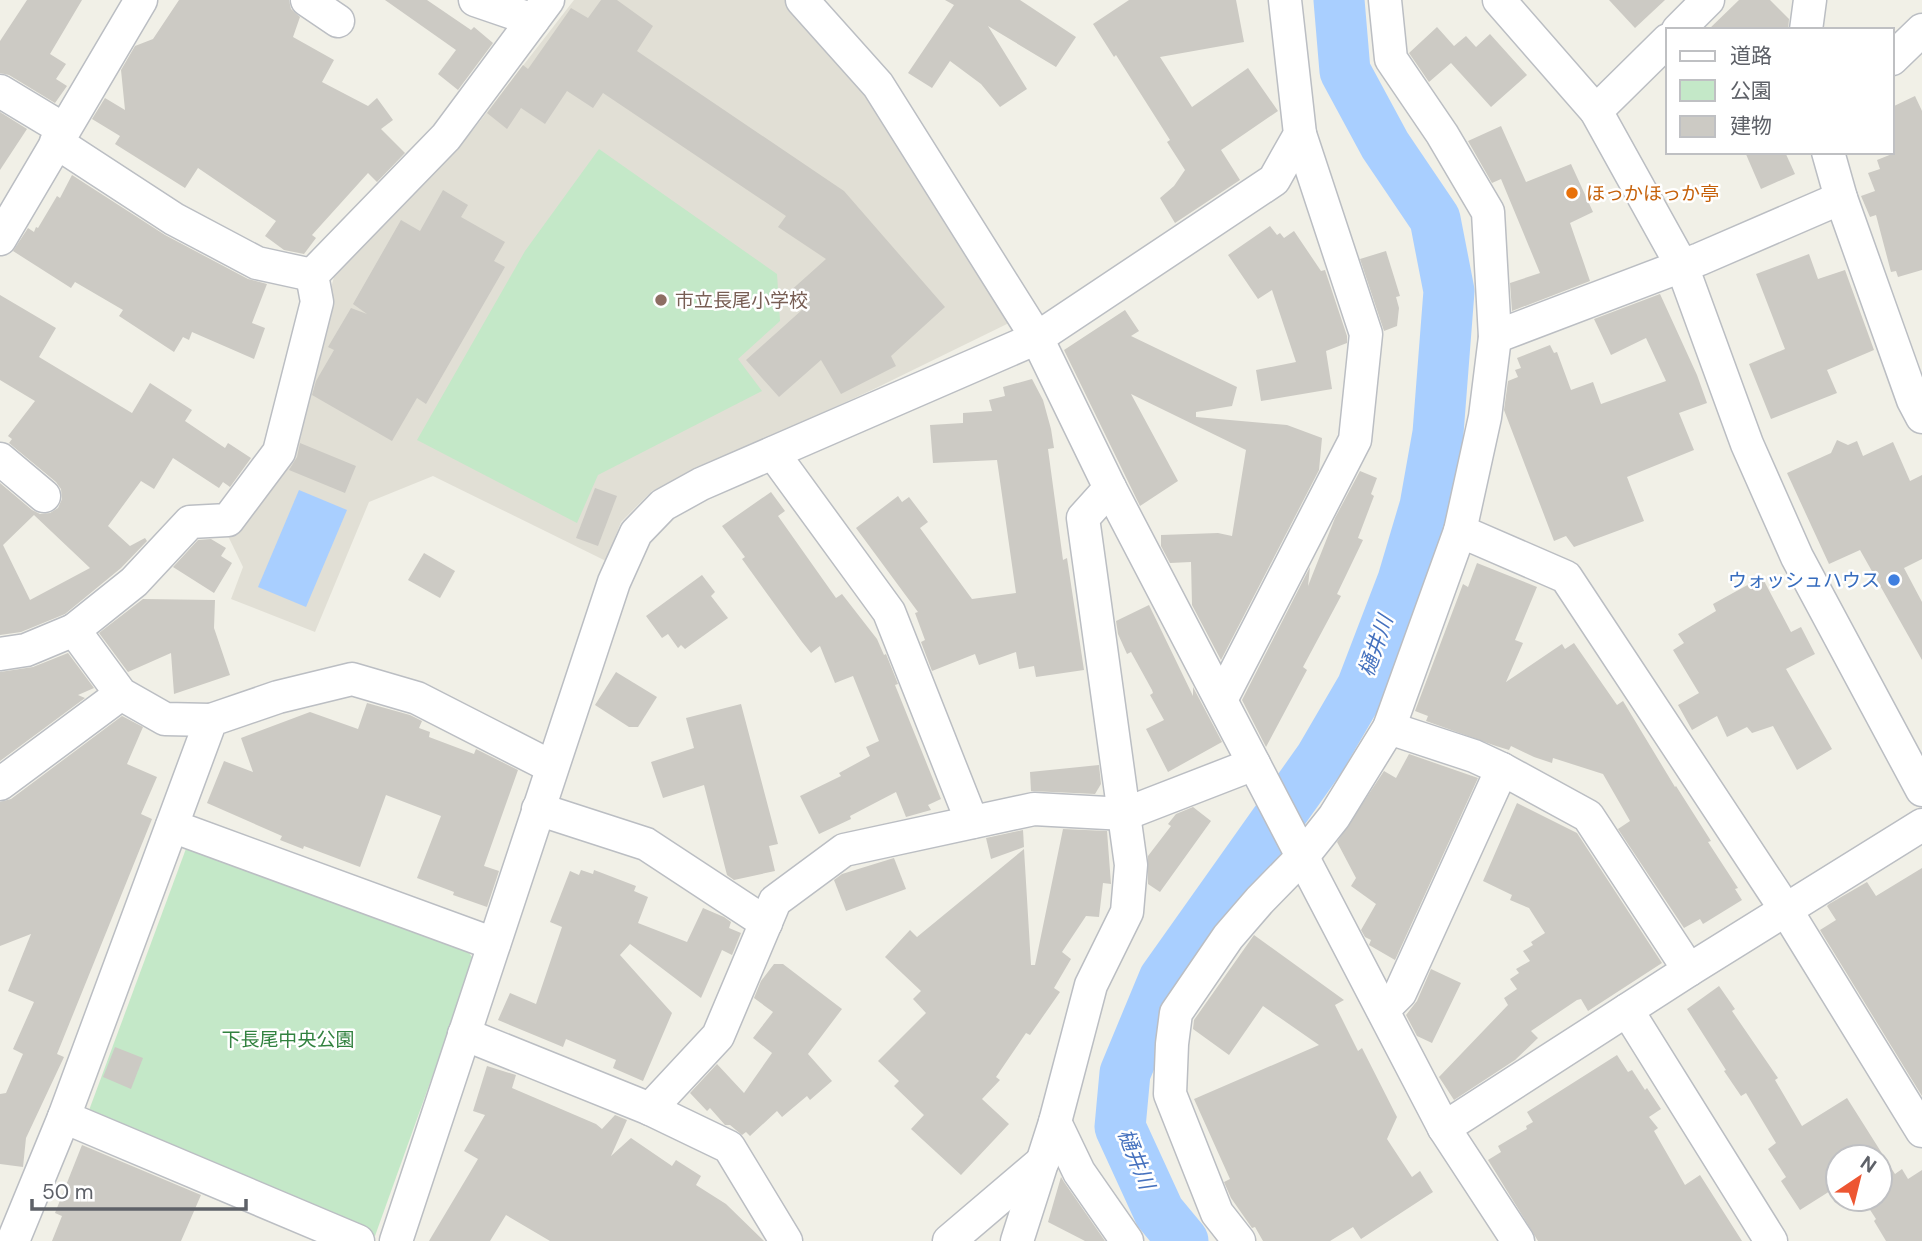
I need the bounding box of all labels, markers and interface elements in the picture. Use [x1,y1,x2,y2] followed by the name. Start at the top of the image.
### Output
[1666,28,1894,154] legend
[1730,42,1772,70] text: 道路
[1730,77,1772,105] text: 公園
[1730,112,1772,140] text: 建物
[1586,181,1719,206] place label: ほっかほっか亭
[1564,185,1580,201] marker: ほっかほっか亭
[675,288,808,313] place label: 市立長尾小学校
[653,292,669,308] marker: 市立長尾小学校
[1728,568,1880,593] place label: ウォッシュハウス
[1886,572,1902,588] marker: ウォッシュハウス
[1353,610,1400,680] water label: 樋井川
[221,1027,355,1052] park label: 下長尾中央公園
[1111,1125,1162,1195] water label: 樋井川
[1824,1143,1894,1213] north arrow
[1856,1150,1881,1179] text: N
[32,1168,245,1212] scale bar
[42,1178,93,1206] text: 50 m

